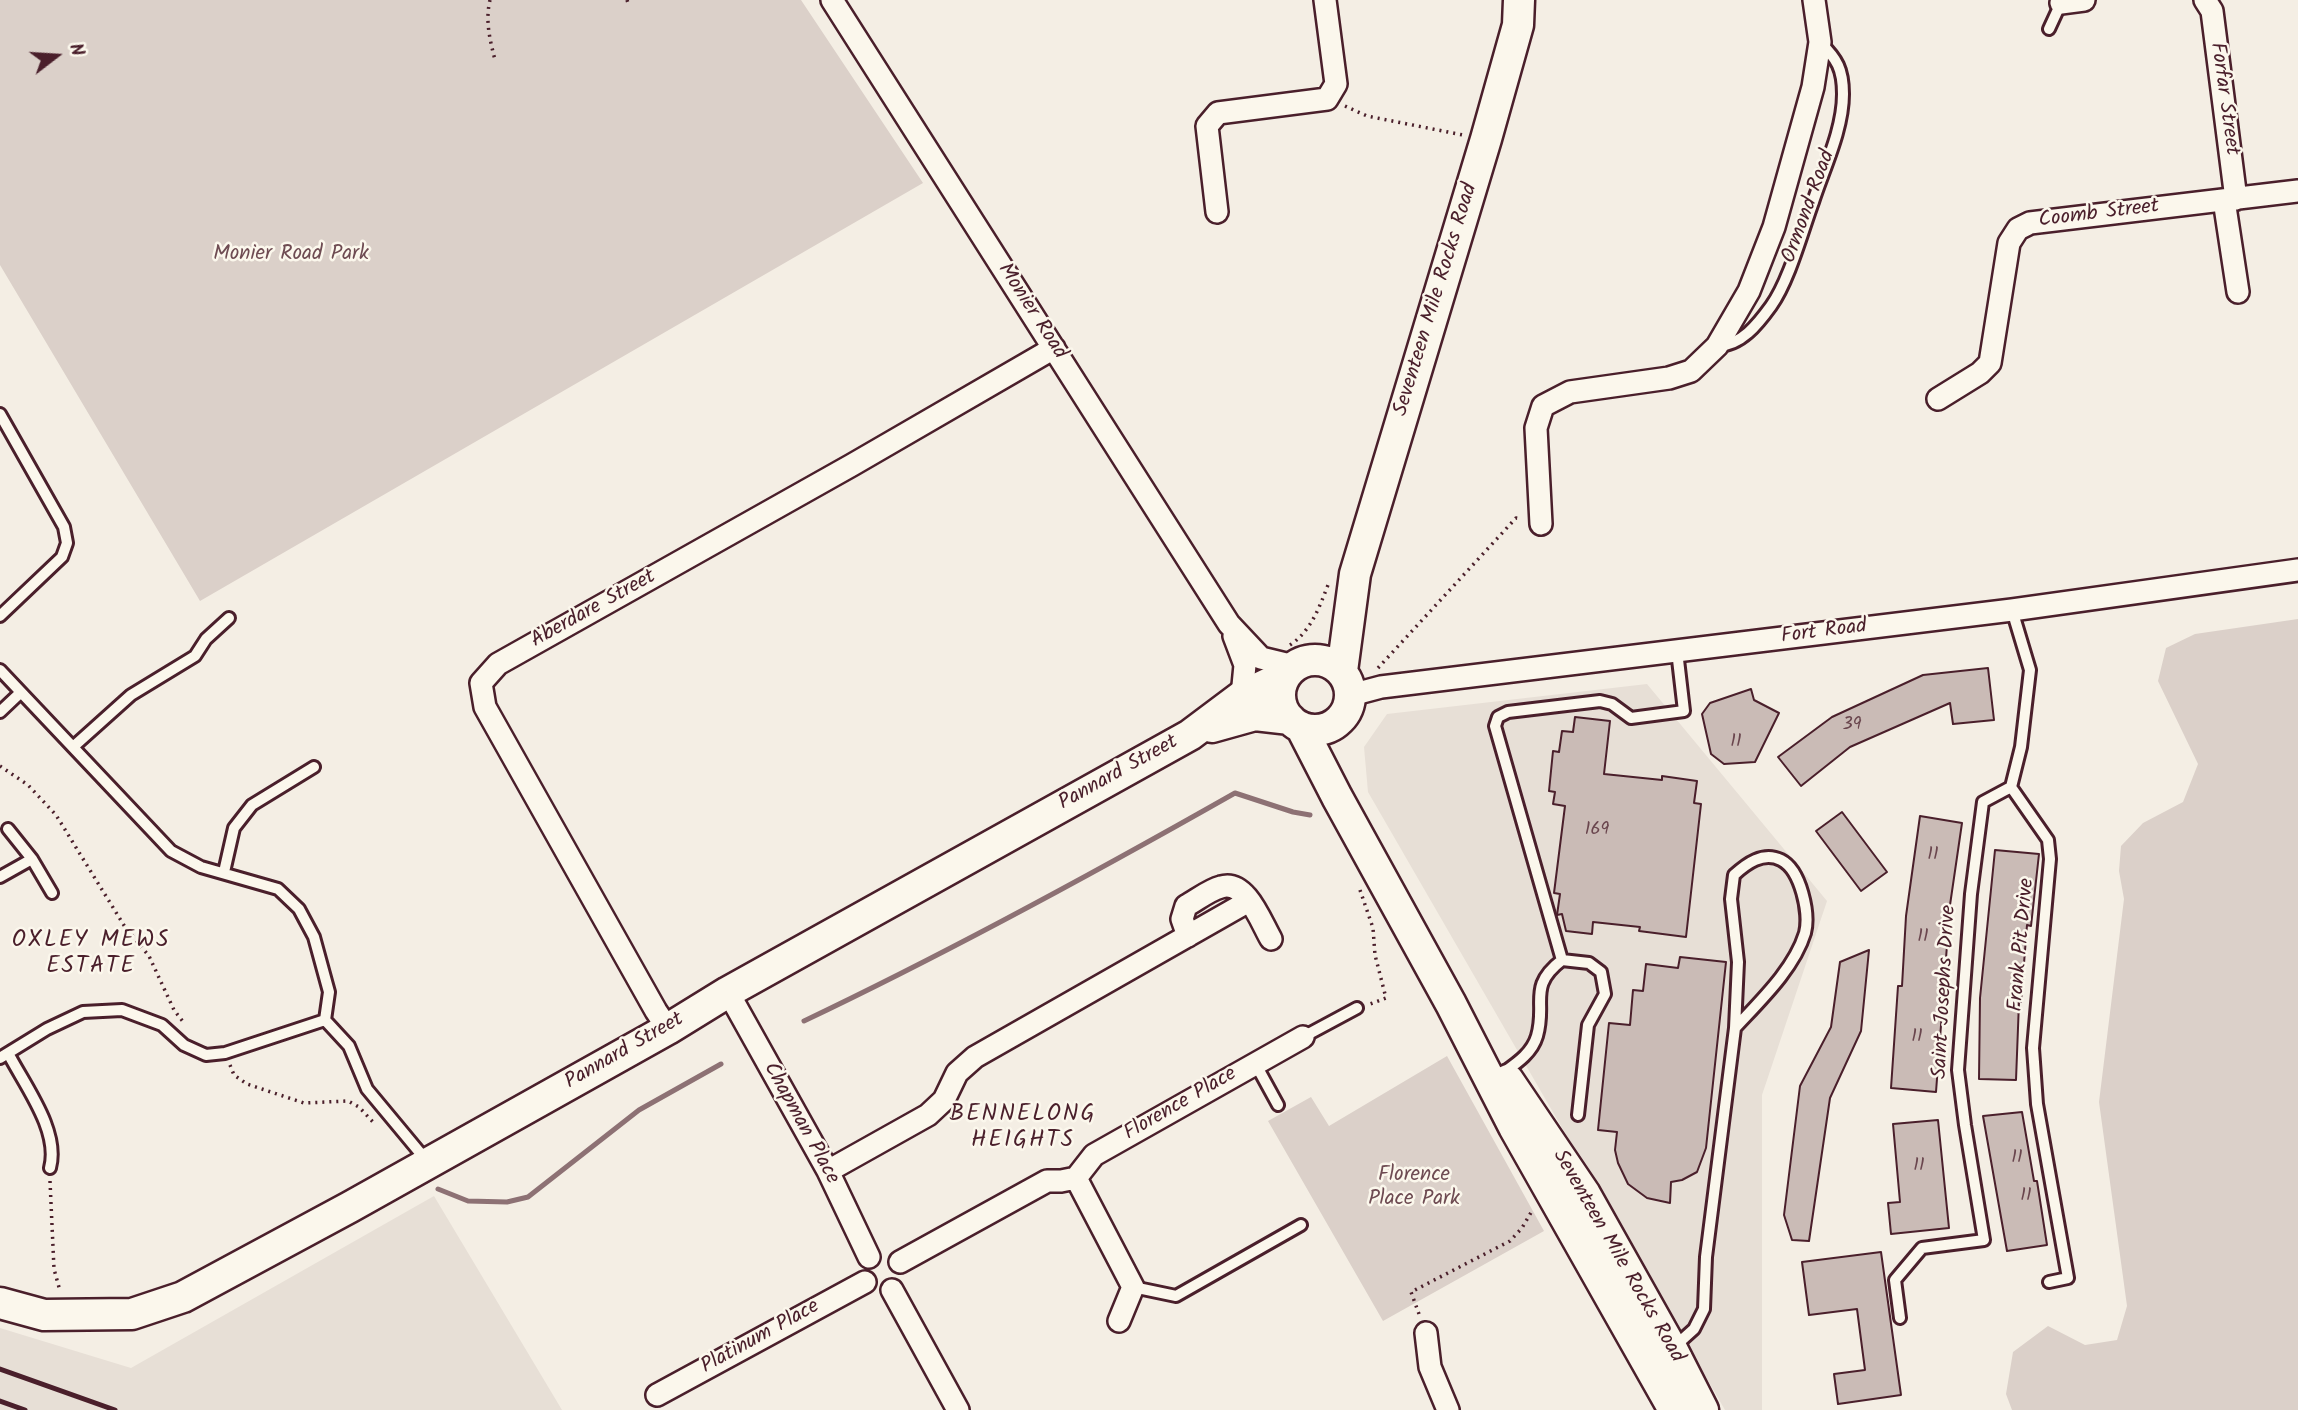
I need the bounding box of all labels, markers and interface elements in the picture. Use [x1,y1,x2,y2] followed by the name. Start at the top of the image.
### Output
[21,21,91,91] north arrow
[60,40,92,60] text: N
[2203,41,2243,157] street label: Forfar Street
[1778,147,1842,267] street label: Ormond Road
[1390,181,1484,419] street label: Seventeen Mile Rocks Road
[2037,195,2161,235] street label: Coomb Street
[213,242,369,268] park label: Monier Road Park
[991,259,1071,365] street label: Monier Road
[527,565,661,655] street label: Aberdare Street
[1780,615,1868,651] street label: Fort Road
[1842,715,1862,737] house number: 39
[1055,731,1183,817] street label: Pannard Street
[1730,732,1742,754] house number: 11
[1585,820,1609,842] house number: 169
[1927,845,1939,867] house number: 11
[2005,877,2041,1013] street label: Frank Pit Drive
[1929,904,1963,1080] street label: Saint Josephs Drive
[1917,927,1929,949] house number: 11
[13,928,169,982] district label: OXLEY MEWS ESTATE
[561,1008,689,1096] street label: Pannard Street
[1911,1027,1923,1049] house number: 11
[756,1059,844,1189] street label: Chapman Place
[1120,1063,1242,1147] street label: Florence Place
[951,1102,1095,1156] district label: BENNELONG HEIGHTS
[1546,1146,1688,1368] street label: Seventeen Mile Rocks Road
[2011,1148,2023,1170] house number: 11
[1913,1156,1925,1178] house number: 11
[1368,1163,1460,1213] park label: Florence Place Park
[2020,1186,2032,1208] house number: 11
[698,1295,824,1381] street label: Platinum Place

